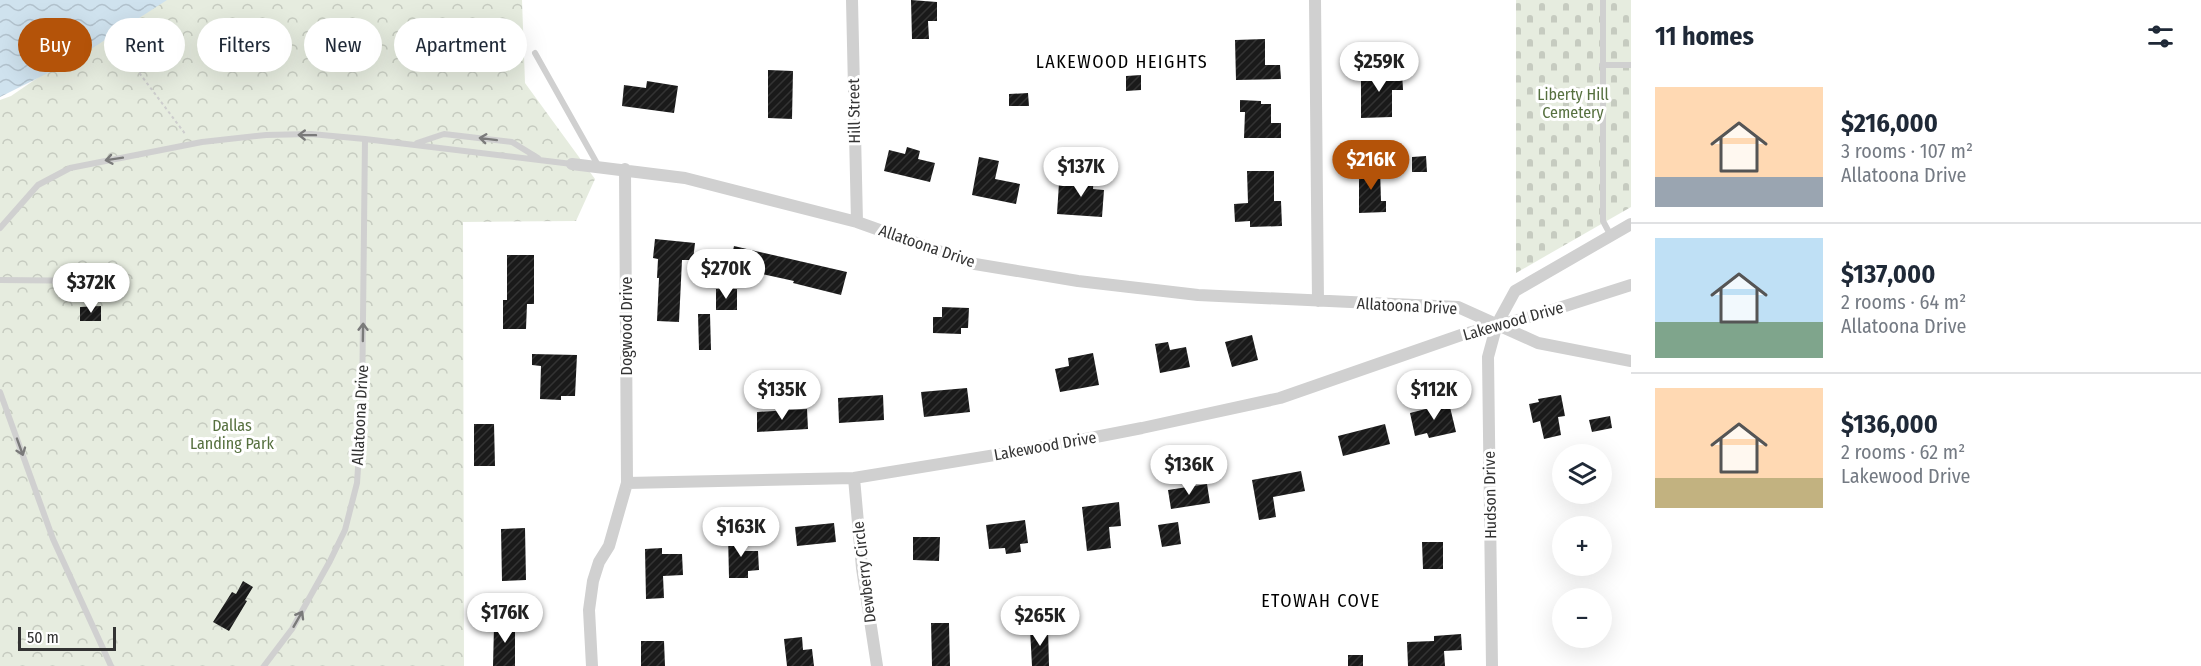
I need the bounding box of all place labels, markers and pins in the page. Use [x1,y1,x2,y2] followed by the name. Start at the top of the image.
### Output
[1337,42,1421,93] pin: $259K
[1329,140,1413,191] pin: $216K
[1039,147,1123,198] pin: $137K
[684,249,768,300] pin: $270K
[49,263,133,314] pin: $372K
[740,370,824,421] pin: $135K
[1392,370,1476,421] pin: $112K
[1147,445,1231,496] pin: $136K
[699,507,783,558] pin: $163K
[463,593,547,644] pin: $176K
[998,596,1082,647] pin: $265K

